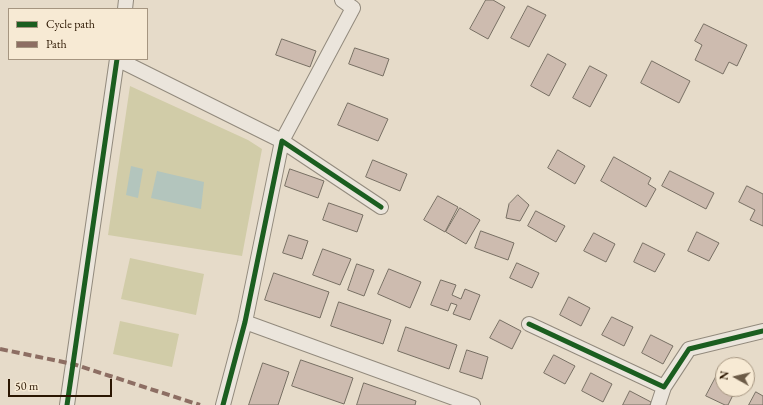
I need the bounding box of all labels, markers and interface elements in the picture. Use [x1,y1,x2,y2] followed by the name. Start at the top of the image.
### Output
[8,8,148,60] legend
[46,16,95,32] text: Cycle path
[46,36,67,52] text: Path
[715,357,755,397] north arrow
[717,370,732,381] text: N
[10,371,114,397] scale bar
[15,378,38,394] text: 50 m

